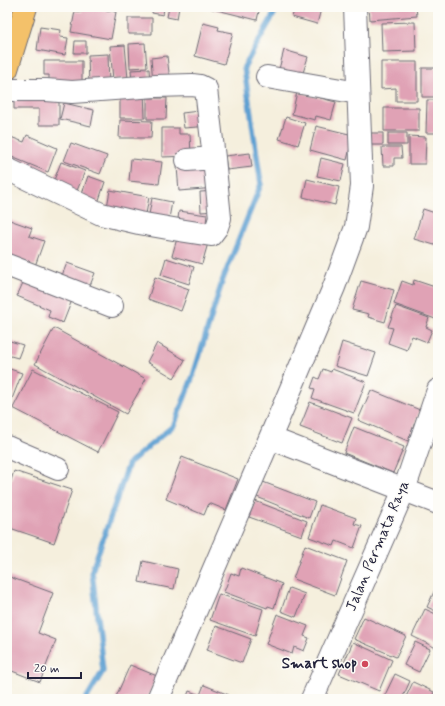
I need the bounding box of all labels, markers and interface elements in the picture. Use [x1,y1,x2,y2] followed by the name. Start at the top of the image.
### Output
[341,477,415,614] street label: Jalan Permata Raya
[28,654,81,680] scale bar
[282,654,357,674] place label: Smart shop
[360,659,370,669] marker: Smart shop
[34,661,60,677] text: 20 m

